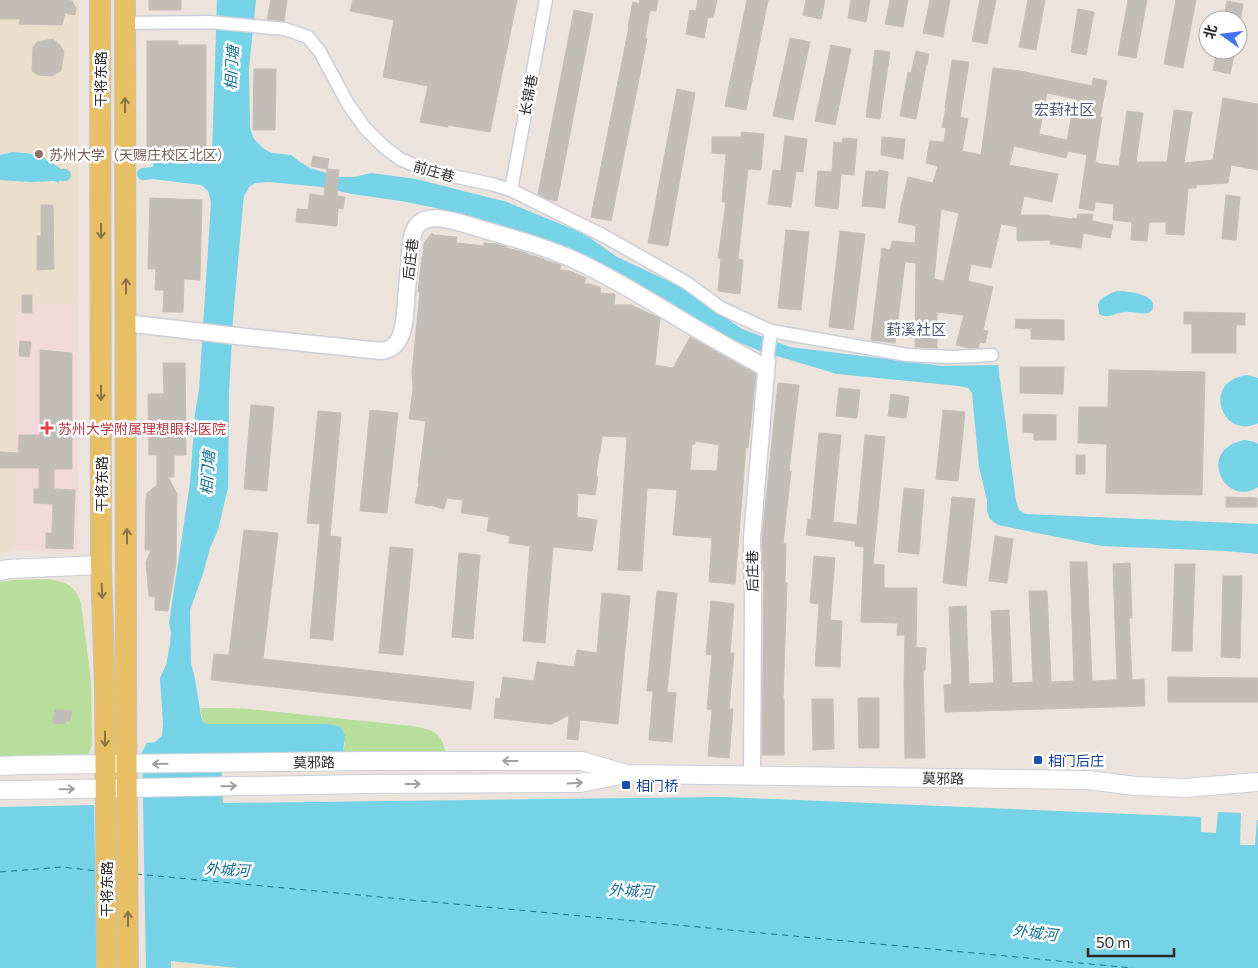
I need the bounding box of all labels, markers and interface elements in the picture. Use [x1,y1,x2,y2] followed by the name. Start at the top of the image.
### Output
[1198,10,1248,60] north arrow
[1200,23,1220,41] text: 北
[221,42,241,91] water label: 相门塘
[92,51,109,107] street label: 干将东路
[516,73,540,117] street label: 长锦巷
[120,97,130,114] one-way arrow
[1034,100,1094,118] district label: 宏葑社区
[49,146,231,163] place label: 苏州大学（天赐庄校区北区）
[33,148,45,160] marker: 苏州大学（天赐庄校区北区）
[411,157,457,185] street label: 前庄巷
[96,222,106,239] one-way arrow
[399,237,421,281] street label: 后庄巷
[121,278,131,294] one-way arrow
[886,320,946,338] district label: 葑溪社区
[96,385,106,401] one-way arrow
[58,420,226,437] place label: 苏州大学附属理想眼科医院
[40,421,54,435] marker: 苏州大学附属理想眼科医院
[196,447,218,496] water label: 相门塘
[93,456,110,512] street label: 干将东路
[122,528,132,544] one-way arrow
[743,550,761,592] street label: 后庄巷
[97,583,106,599] one-way arrow
[100,730,110,747] one-way arrow
[1048,752,1104,769] place label: 相门后庄
[293,753,335,771] street label: 莫邪路
[1032,754,1044,766] marker: 相门后庄
[502,756,518,766] one-way arrow
[153,759,169,768] one-way arrow
[922,769,964,787] street label: 莫邪路
[636,777,678,794] place label: 相门桥
[567,778,583,787] one-way arrow
[404,779,420,789] one-way arrow
[620,779,632,791] marker: 相门桥
[221,782,237,791] one-way arrow
[58,784,75,794] one-way arrow
[204,859,253,879] water label: 外城河
[98,861,115,917] street label: 干将东路
[608,880,657,900] water label: 外城河
[123,912,133,928] one-way arrow
[1012,920,1061,944] water label: 外城河
[1088,926,1174,958] scale bar
[1096,933,1130,951] text: 50 m

